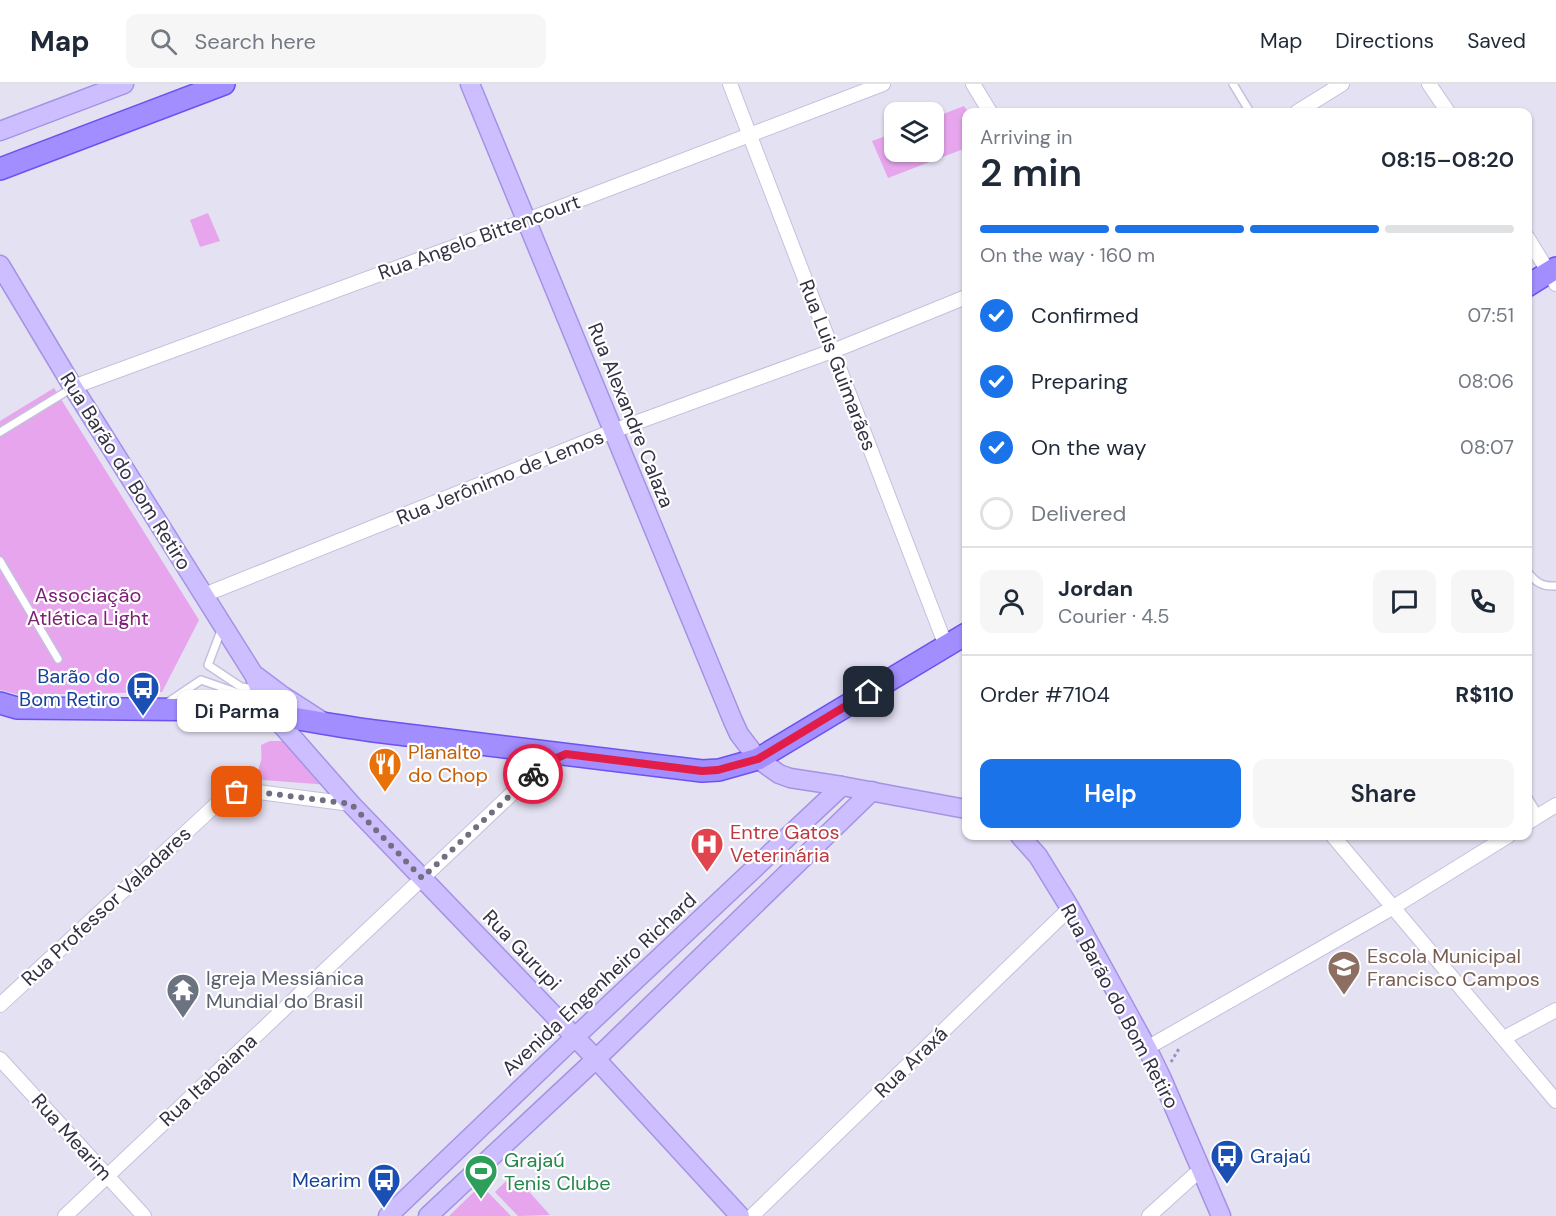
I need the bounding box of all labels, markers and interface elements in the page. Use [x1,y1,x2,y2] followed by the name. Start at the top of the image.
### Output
[126,14,546,68] search box
[30,23,90,60] text: Map
[147,25,180,58] icon: search
[195,27,316,56] text: Search here
[1260,27,1302,55] text: Map
[1335,27,1434,55] text: Directions
[1467,27,1526,55] text: Saved
[884,102,944,162] map controls
[884,102,944,162] button: layers
[980,124,1072,150] text: Arriving in
[1381,145,1514,174] text: 08:15–08:20
[980,147,1082,198] text: 2 min
[374,188,584,286] street label: Rua Angelo Bittencourt
[980,242,1155,268] text: On the way · 160 m
[793,276,883,454] street label: Rua Luis Guimarães
[980,299,1013,332] icon: check
[1031,301,1139,330] text: Confirmed
[1467,302,1514,328] text: 07:51
[582,319,680,511] street label: Rua Alexandre Calaza
[980,365,1013,398] icon: check
[54,367,198,575] street label: Rua Barão do Bom Retiro
[1031,367,1128,396] text: Preparing
[1458,368,1514,394] text: 08:06
[392,423,608,531] street label: Rua Jerônimo de Lemos
[980,431,1013,464] icon: check
[1031,433,1146,462] text: On the way
[1460,434,1514,460] text: 08:07
[1031,499,1126,528] text: Delivered
[980,570,1043,633] button: person
[1373,570,1436,633] button: chat
[1451,570,1514,633] button: phone
[1058,574,1133,603] text: Jordan
[27,582,149,631] park label: Associação Atlética Light
[1058,603,1170,629] text: Courier · 4.5
[19,663,120,712] place label: Barão do Bom Retiro
[843,666,894,717] pin
[125,670,161,717] bus stop icon: Barão do Bom Retiro
[852,675,885,708] icon: home
[980,680,1110,709] text: Order #7104
[1455,680,1514,709] text: R$110
[177,690,297,732] callout: Di Parma
[194,698,280,724] text: Di Parma
[408,739,488,788] place label: Planalto do Chop
[503,744,563,804] courier
[367,746,403,793] restaurant icon: Planalto do Chop
[517,758,550,791] icon: bike
[980,759,1241,828] button: Help
[1253,759,1514,828] button: Share
[211,766,262,817] pin
[220,775,253,808] icon: bag
[730,819,840,868] place label: Entre Gatos Veterinária
[16,821,196,991] street label: Rua Professor Valadares
[689,826,725,873] hospital icon: Entre Gatos Veterinária
[496,887,702,1081] street label: Avenida Engenheiro Richard
[1055,899,1185,1113] street label: Rua Barão do Bom Retiro
[477,904,567,996] street label: Rua Gurupi
[1367,943,1540,992] place label: Escola Municipal Francisco Campos
[1326,949,1362,996] school or university icon: Escola Municipal Francisco Campos
[206,965,364,1014] place label: Igreja Messiânica Mundial do Brasil
[165,972,201,1019] temple icon: Igreja Messiânica Mundial do Brasil
[869,1021,953,1103] street label: Rua Araxá
[154,1028,262,1132] street label: Rua Itabaiana
[26,1088,118,1186] street label: Rua Mearim
[1209,1138,1245,1185] bus stop icon: Grajaú
[1250,1143,1311,1169] place label: Grajaú
[504,1147,611,1196] place label: Grajaú Tenis Clube
[463,1153,499,1200] sports icon: Grajaú Tenis Clube
[366,1162,402,1209] bus stop icon: Mearim
[292,1167,361,1193] place label: Mearim

